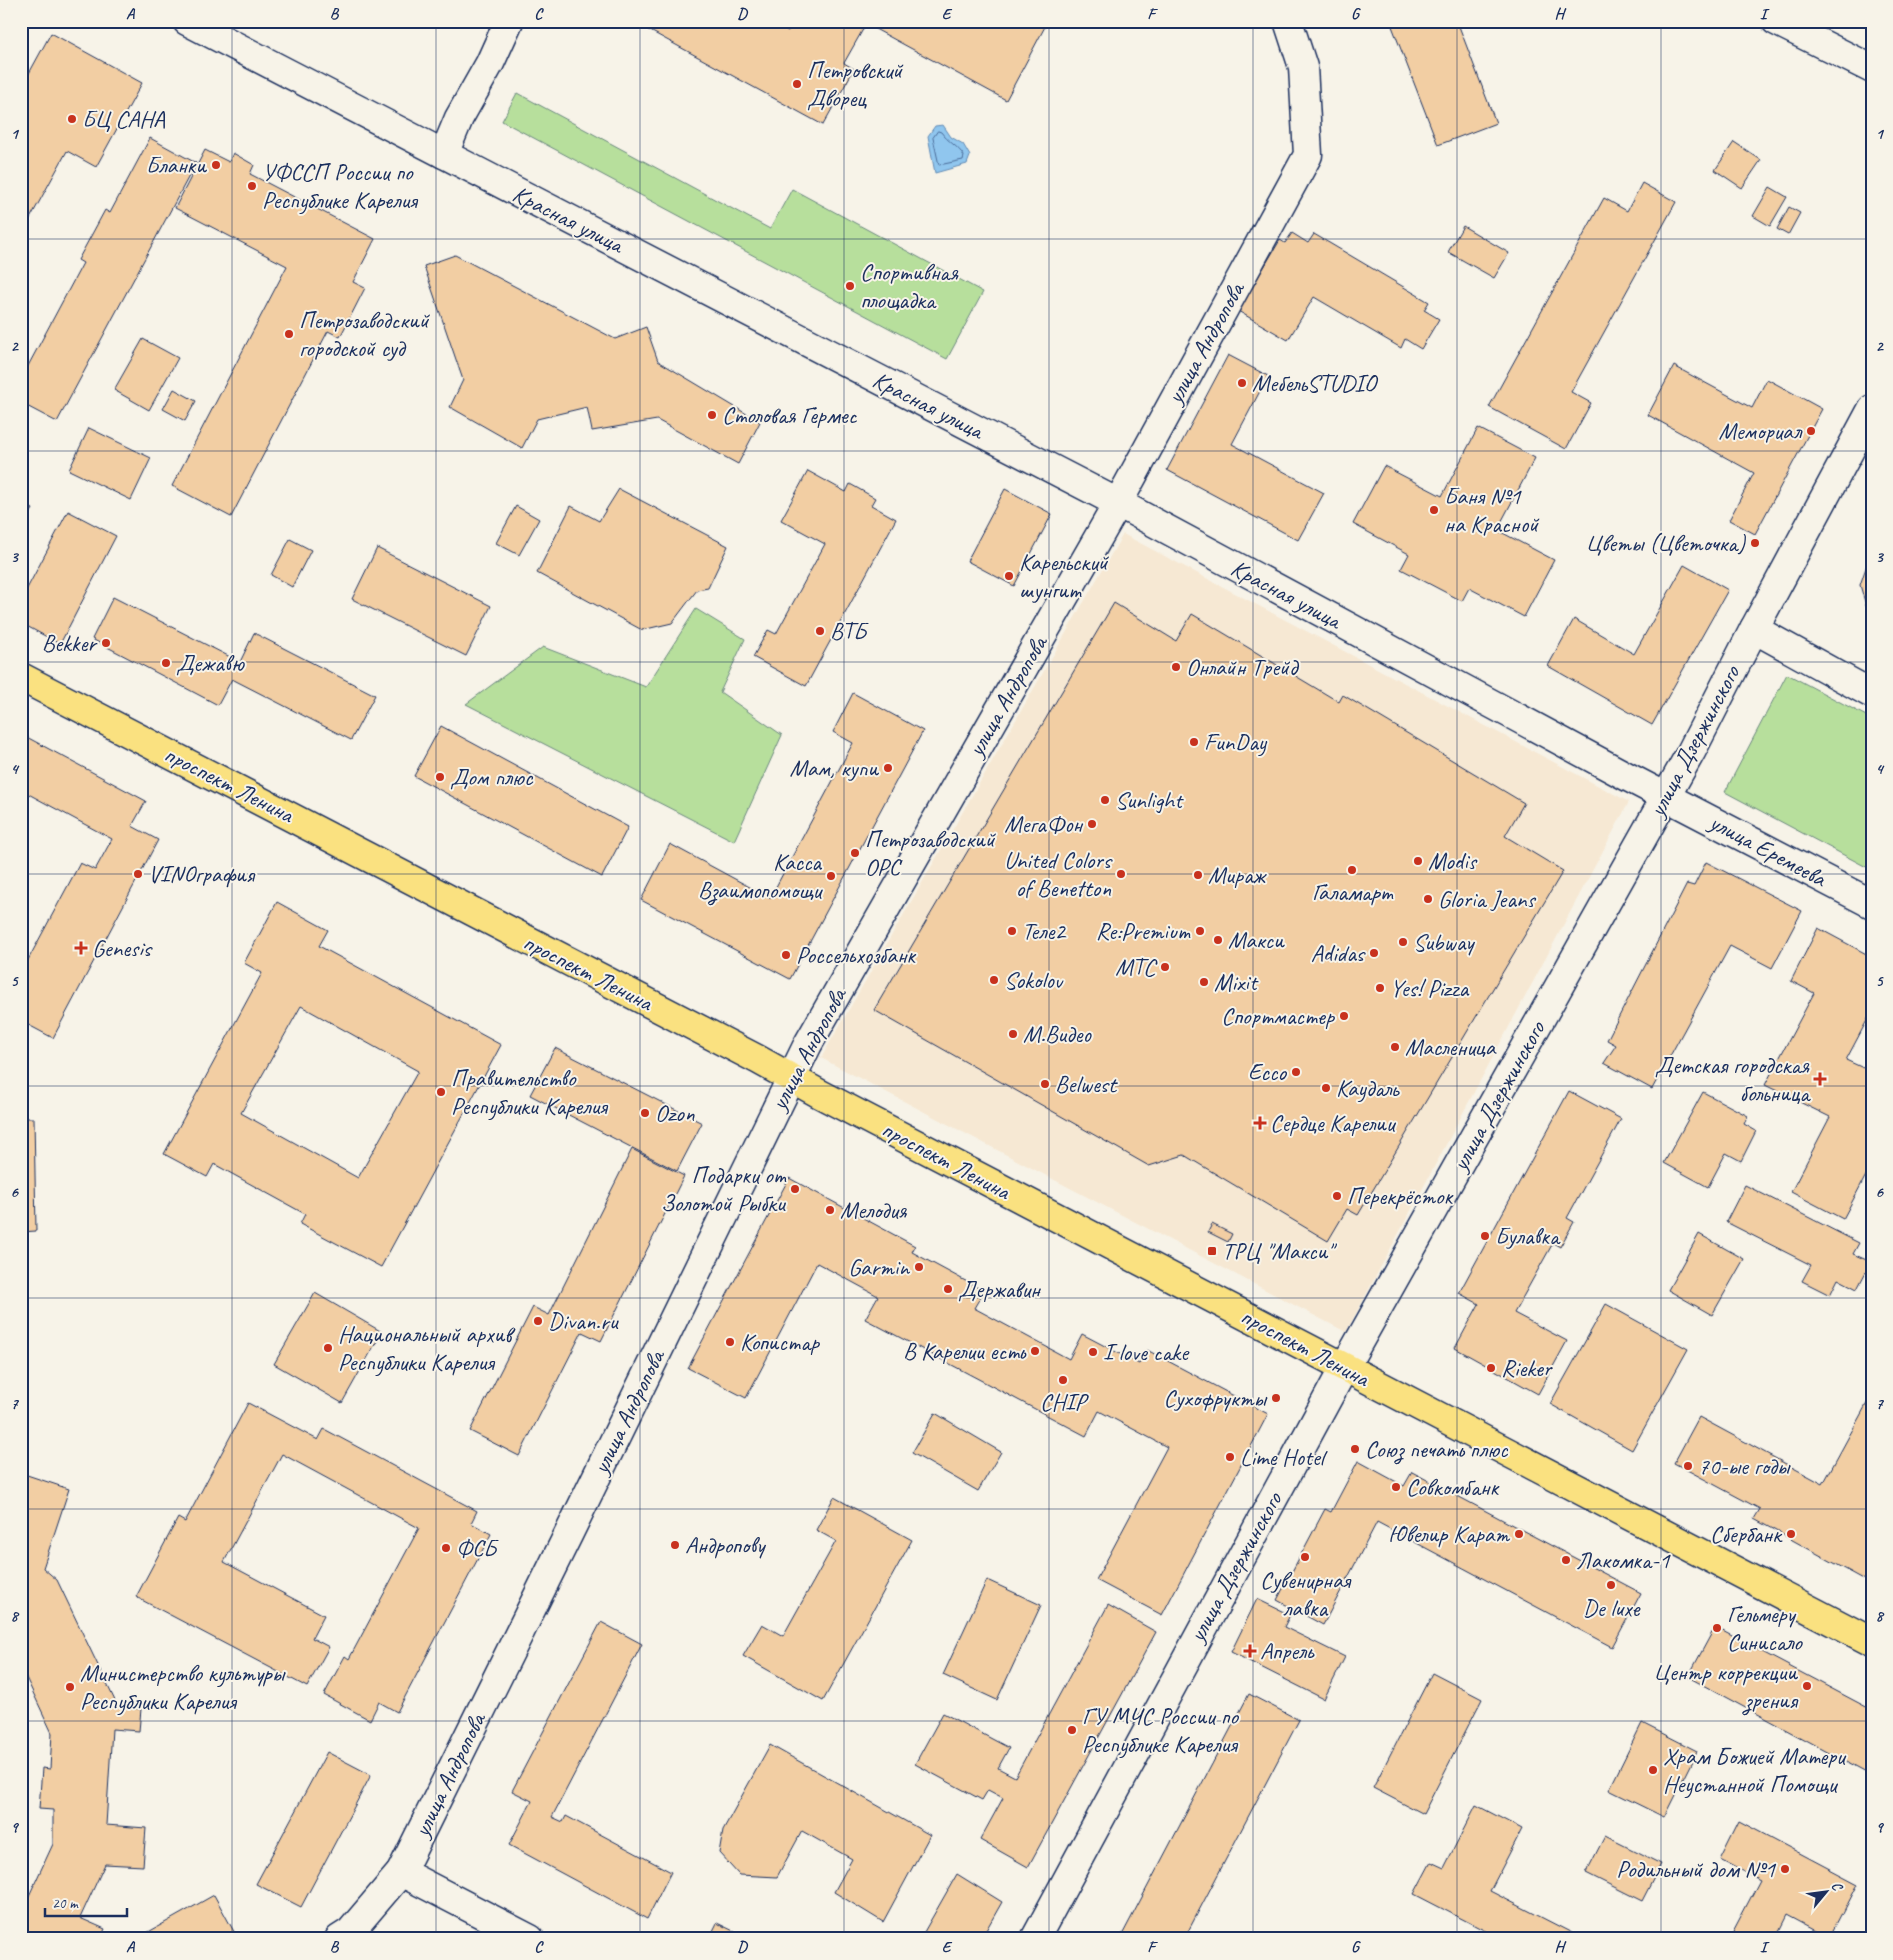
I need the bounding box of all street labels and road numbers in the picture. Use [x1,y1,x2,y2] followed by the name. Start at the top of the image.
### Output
[508,178,630,261] street label: Красная улица
[1158,275,1252,410] street label: улица Андропова
[868,364,990,447] street label: Красная улица
[1226,553,1348,636] street label: Красная улица
[960,629,1054,763] street label: улица Андропова
[1641,659,1747,823] street label: улица Дзержинского
[159,739,300,830] street label: проспект Ленина
[1703,806,1833,894] street label: улица Еремеева
[518,927,659,1018] street label: проспект Ленина
[762,981,854,1117] street label: улица Андропова
[1444,1015,1552,1178] street label: улица Дзержинского
[877,1114,1016,1207] street label: проспект Ленина
[1236,1301,1375,1394] street label: проспект Ленина
[584,1343,672,1480] street label: улица Андропова
[1181,1486,1289,1649] street label: улица Дзержинского
[405,1706,493,1843] street label: улица Андропова

